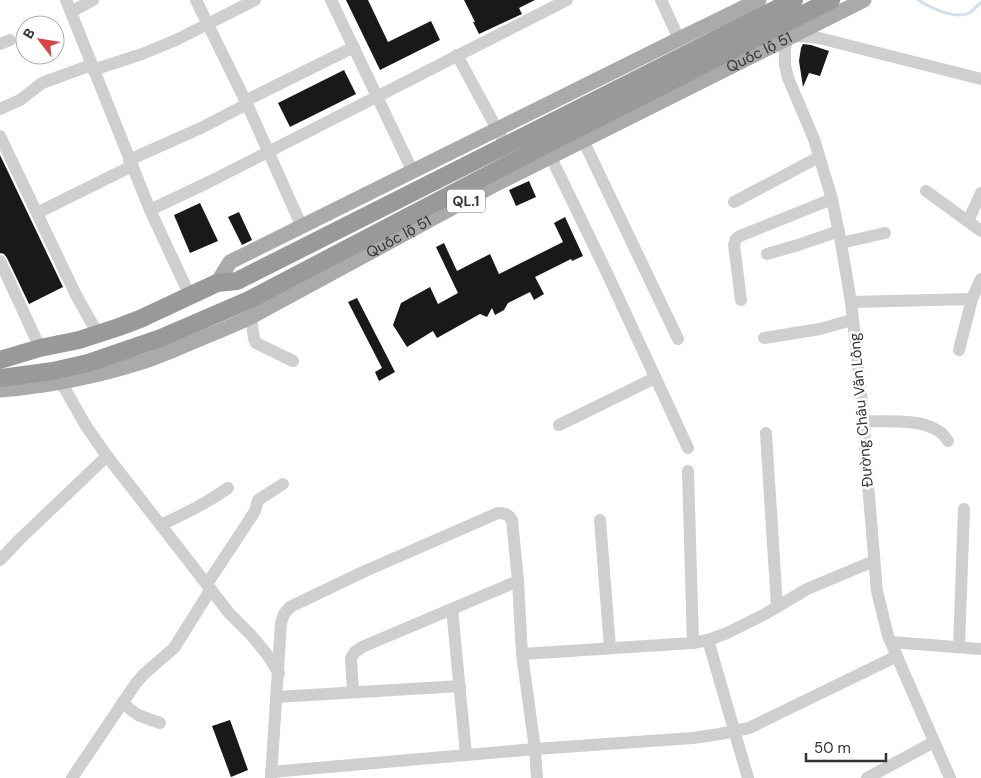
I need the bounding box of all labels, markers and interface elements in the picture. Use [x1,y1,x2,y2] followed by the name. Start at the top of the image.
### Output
[15,15,65,65] north arrow
[19,25,39,42] text: B
[723,28,796,77] street label: Quốc lộ 51
[447,190,485,212] road number: QL.1
[363,211,435,263] street label: Quốc lộ 51
[844,332,878,488] street label: Đường Châu Văn Lồng
[806,730,886,762] scale bar
[814,738,851,758] text: 50 m

